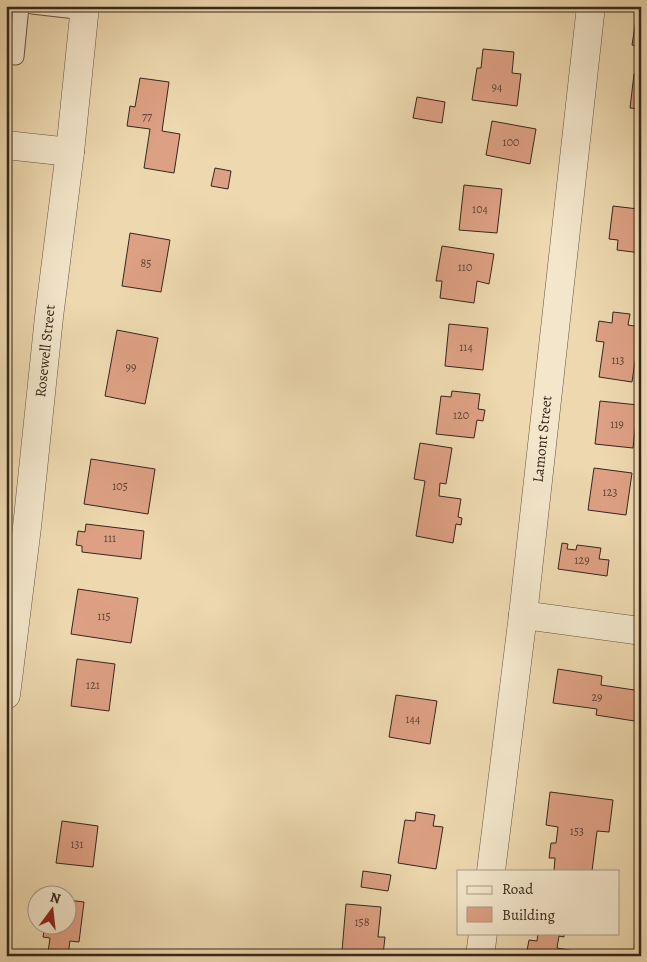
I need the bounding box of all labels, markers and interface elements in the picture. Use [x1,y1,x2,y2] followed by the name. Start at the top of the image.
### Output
[492,79,503,95] house number: 94
[142,108,153,124] house number: 77
[503,134,519,150] house number: 100
[472,201,489,217] house number: 104
[141,255,151,271] house number: 85
[458,259,472,275] house number: 110
[30,304,60,398] street label: Rosewell Street
[459,339,473,355] house number: 114
[611,352,625,368] house number: 113
[126,359,136,375] house number: 99
[527,394,557,484] street label: Lamont Street
[453,407,469,423] house number: 120
[610,416,624,432] house number: 119
[112,478,128,494] house number: 105
[603,484,617,500] house number: 123
[104,530,116,546] house number: 111
[574,552,590,568] house number: 129
[97,608,111,624] house number: 115
[86,677,100,693] house number: 121
[591,689,603,705] house number: 29
[406,711,421,727] house number: 144
[570,823,584,839] house number: 153
[70,836,84,852] house number: 131
[457,870,620,934] legend
[502,879,534,899] text: Road
[28,884,78,934] north arrow
[48,887,63,908] text: N
[502,905,555,925] text: Building
[354,914,370,930] house number: 158

